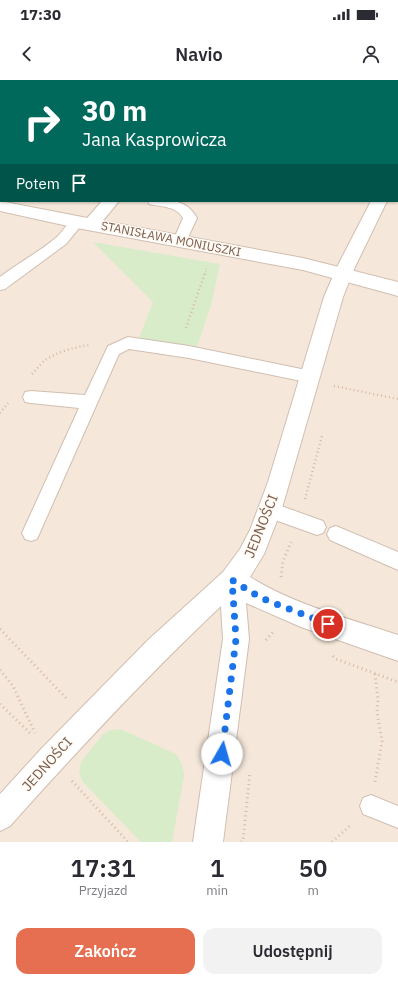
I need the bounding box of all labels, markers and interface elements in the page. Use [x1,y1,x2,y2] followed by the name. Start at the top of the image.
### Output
[20,5,61,24] text: 17:30
[16,43,38,65] icon: back
[175,43,223,66] text: Navio
[360,43,382,65] icon: person
[82,92,147,129] text: 30 m
[16,96,68,148] icon: right
[82,128,227,151] text: Jana Kasprowicza
[68,172,90,194] icon: arrive
[16,174,60,193] text: Potem
[100,218,242,259] street label: STANISŁAWA MONIUSZKI
[239,491,282,560] street label: JEDNOŚCI
[311,607,345,641] pin
[317,613,339,635] icon: arrive
[17,732,76,795] street label: JEDNOŚCI
[201,733,243,775] position arrow
[70,852,136,884] text: 17:31
[210,852,224,884] text: 1
[299,852,328,884] text: 50
[79,882,127,899] text: Przyjazd
[206,882,228,899] text: min
[307,882,319,899] text: m
[16,928,195,974] button: Zakończ
[203,928,382,974] button: Udostępnij

